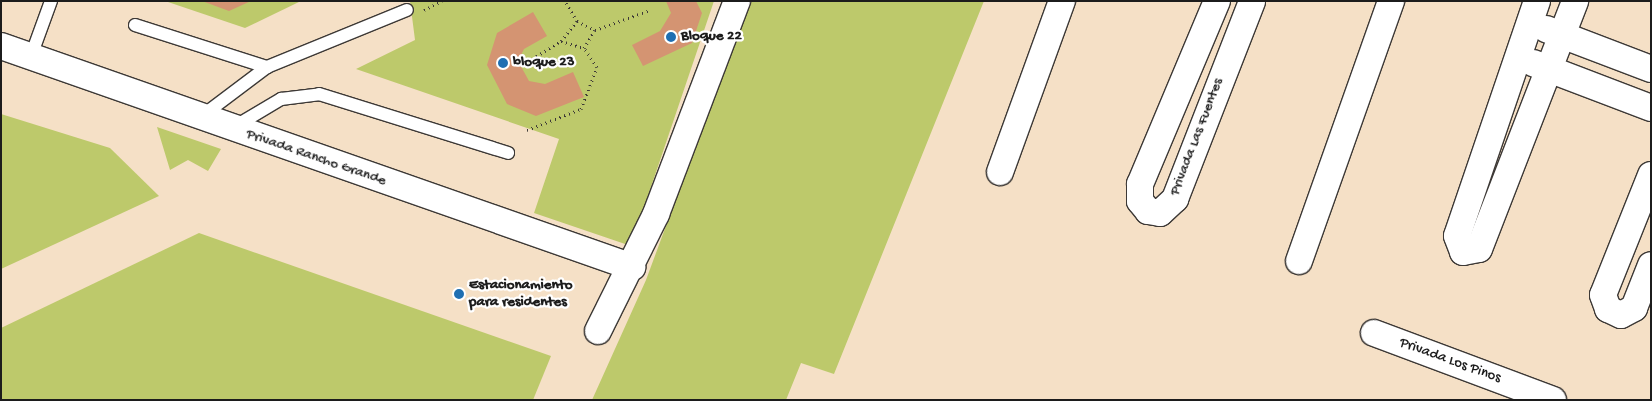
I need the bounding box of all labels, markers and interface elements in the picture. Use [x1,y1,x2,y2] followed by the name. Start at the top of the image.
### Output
[681,28,742,46] place label: Bloque 22
[665,31,677,43] marker: Bloque 22
[513,54,574,72] place label: bloque 23
[497,57,509,69] marker: bloque 23
[1166,76,1228,198] street label: Privada Las Fuentes
[244,126,388,190] street label: Privada Rancho Grande
[469,276,573,311] place label: Estacionamiento para residentes
[453,288,465,300] marker: Estacionamiento para residentes
[1397,334,1503,388] street label: Privada Los Pinos

